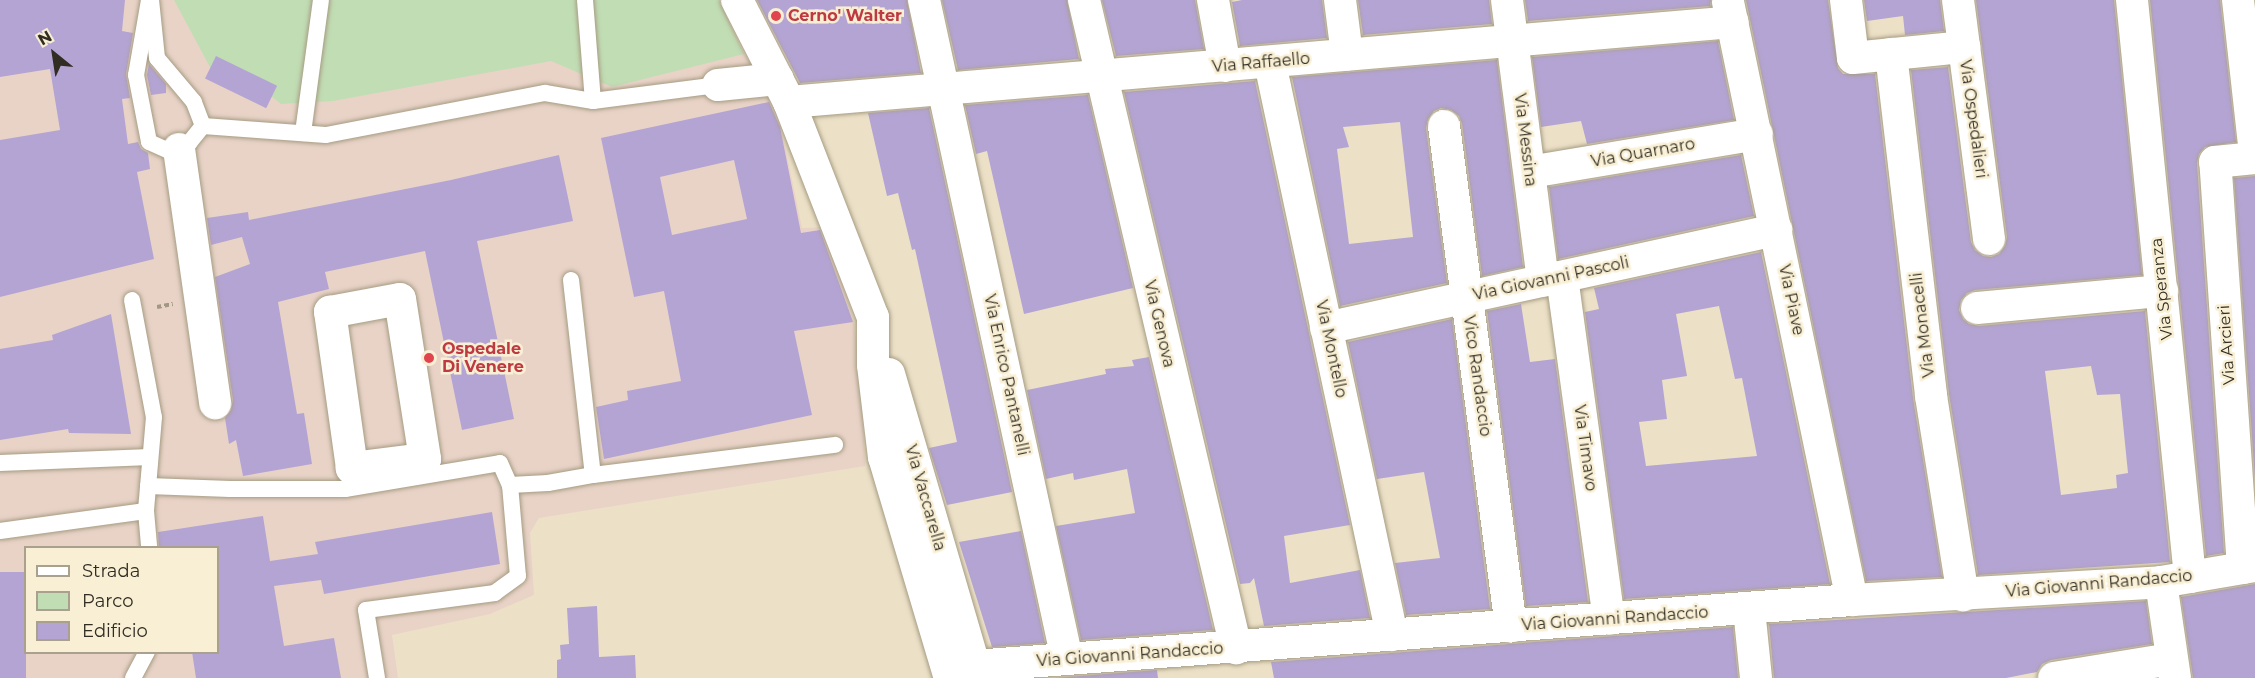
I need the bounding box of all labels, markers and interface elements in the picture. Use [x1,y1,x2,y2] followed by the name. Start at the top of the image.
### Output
[788,6,902,26] place label: Cerno' Walter
[769,9,783,23] marker: Cerno' Walter
[24,24,84,84] north arrow
[34,27,55,49] text: N
[1211,49,1311,77] street label: Via Raffaello
[1955,58,1991,180] street label: Via Ospedalieri
[1510,92,1540,188] street label: Via Messina
[1590,134,1696,172] street label: Via Quarnaro
[2147,237,2177,341] street label: Via Speranza
[1471,253,1631,305] street label: Via Giovanni Pascoli
[1774,263,1808,337] street label: Via Piave
[1907,271,1939,379] street label: Via Monacelli
[1140,278,1178,370] street label: Via Genova
[980,293,1032,457] street label: Via Enrico Pantanelli
[1311,298,1351,400] street label: Via Montello
[2215,304,2239,386] street label: Via Arcieri
[1459,314,1495,438] street label: Vico Randaccio
[442,339,524,377] place label: Ospedale Di Venere
[420,349,438,367] marker: Ospedale Di Venere
[1569,404,1601,492] street label: Via Timavo
[901,443,949,553] street label: Via Vaccarella
[24,546,219,654] legend
[82,560,140,582] text: Strada
[2005,566,2193,602] street label: Via Giovanni Randaccio
[82,590,134,612] text: Parco
[1521,603,1709,635] street label: Via Giovanni Randaccio
[82,620,148,642] text: Edificio
[1036,639,1224,671] street label: Via Giovanni Randaccio

